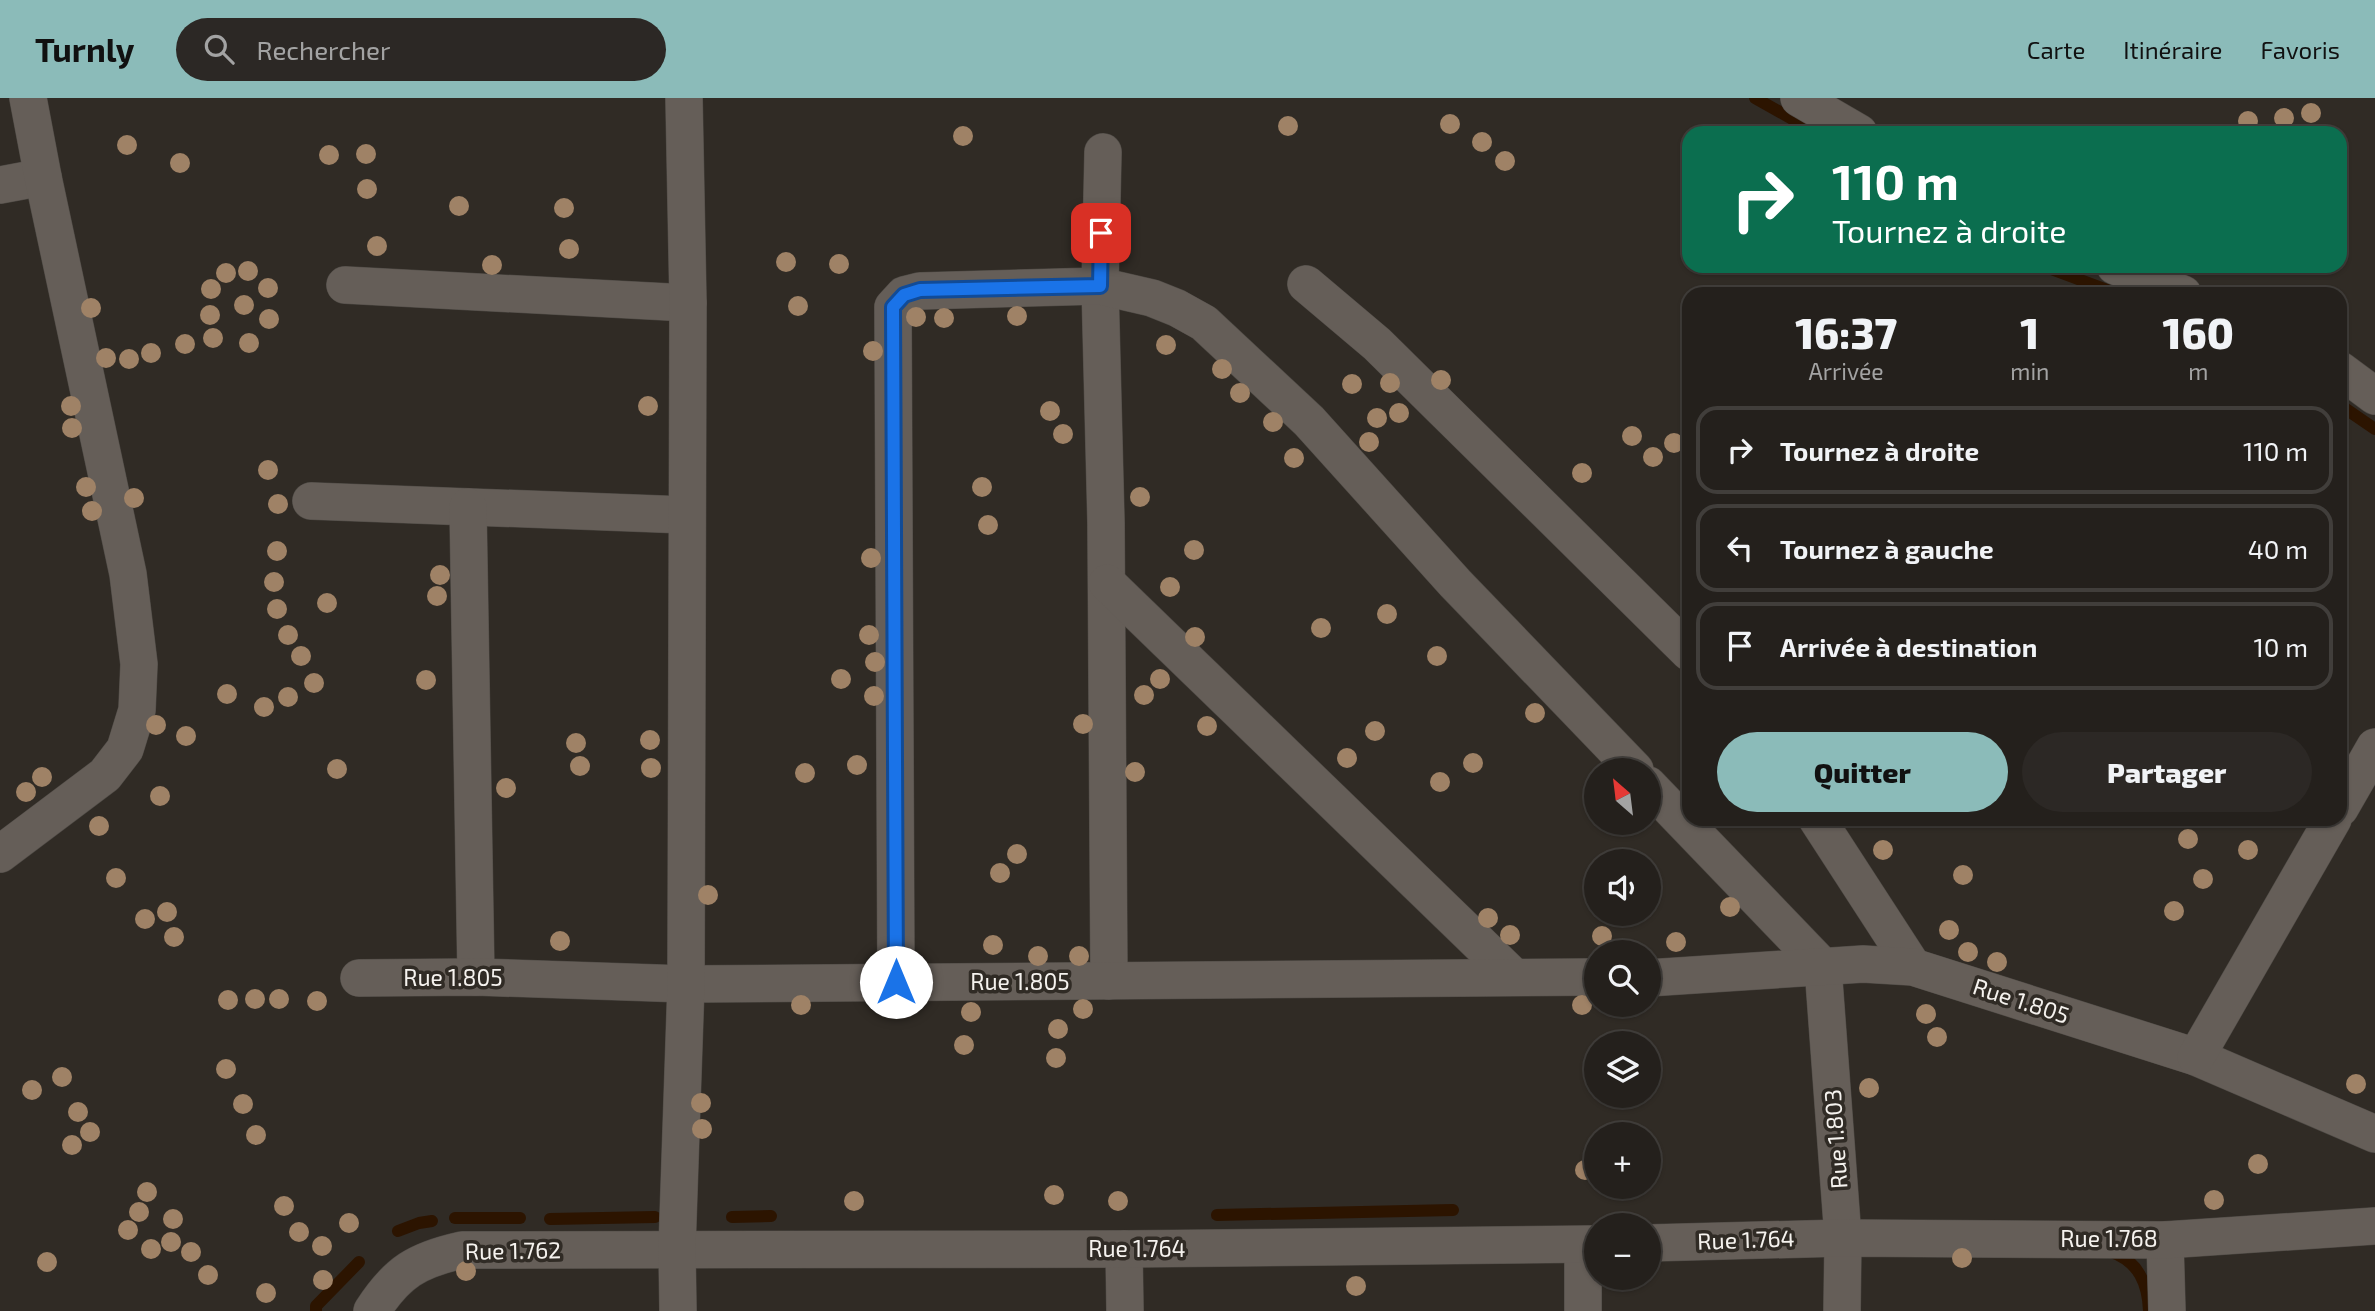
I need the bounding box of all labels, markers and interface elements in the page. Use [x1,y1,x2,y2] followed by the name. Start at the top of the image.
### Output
[176,18,666,81] search box
[35,29,134,69] text: Turnly
[200,30,238,68] icon: search
[256,34,390,65] text: Rechercher
[2027,35,2085,64] text: Carte
[2123,35,2222,64] text: Itinéraire
[2260,35,2340,64] text: Favoris
[1832,151,1959,210] text: 110 m
[1717,154,1808,245] icon: right
[1071,203,1131,263] pin
[1832,211,2066,249] text: Tournez à droite
[1082,214,1120,252] icon: arrive
[1795,307,1897,357] text: 16:37
[2020,307,2039,357] text: 1
[2163,307,2234,357] text: 160
[1809,357,1884,385] text: Arrivée
[2010,357,2049,385] text: min
[2188,357,2208,385] text: m
[1721,431,1759,469] icon: right
[1780,435,1979,466] text: Tournez à droite
[2243,435,2308,466] text: 110 m
[1721,529,1759,567] icon: left
[1780,533,1994,564] text: Tournez à gauche
[2248,533,2308,564] text: 40 m
[1721,627,1759,665] icon: arrive
[1780,631,2037,662] text: Arrivée à destination
[2253,631,2308,662] text: 10 m
[1717,732,2008,812] button: Quitter
[2022,732,2312,812] button: Partager
[1584,758,1661,835] north arrow
[1584,758,1661,1290] map controls
[1584,849,1661,926] button: sound
[1584,940,1661,1017] button: search
[859,945,933,1019] position arrow
[403,963,503,991] street label: Rue 1.805
[970,967,1070,995] street label: Rue 1.805
[1970,971,2073,1029] street label: Rue 1.805
[1584,1031,1661,1108] button: layers
[1818,1088,1852,1190] street label: Rue 1.803
[1584,1122,1661,1199] button: +
[1584,1213,1661,1290] button: −
[1697,1223,1795,1255] street label: Rue 1.764
[2060,1224,2158,1252] street label: Rue 1.768
[1088,1234,1186,1262] street label: Rue 1.764
[465,1235,561,1265] street label: Rue 1.762

